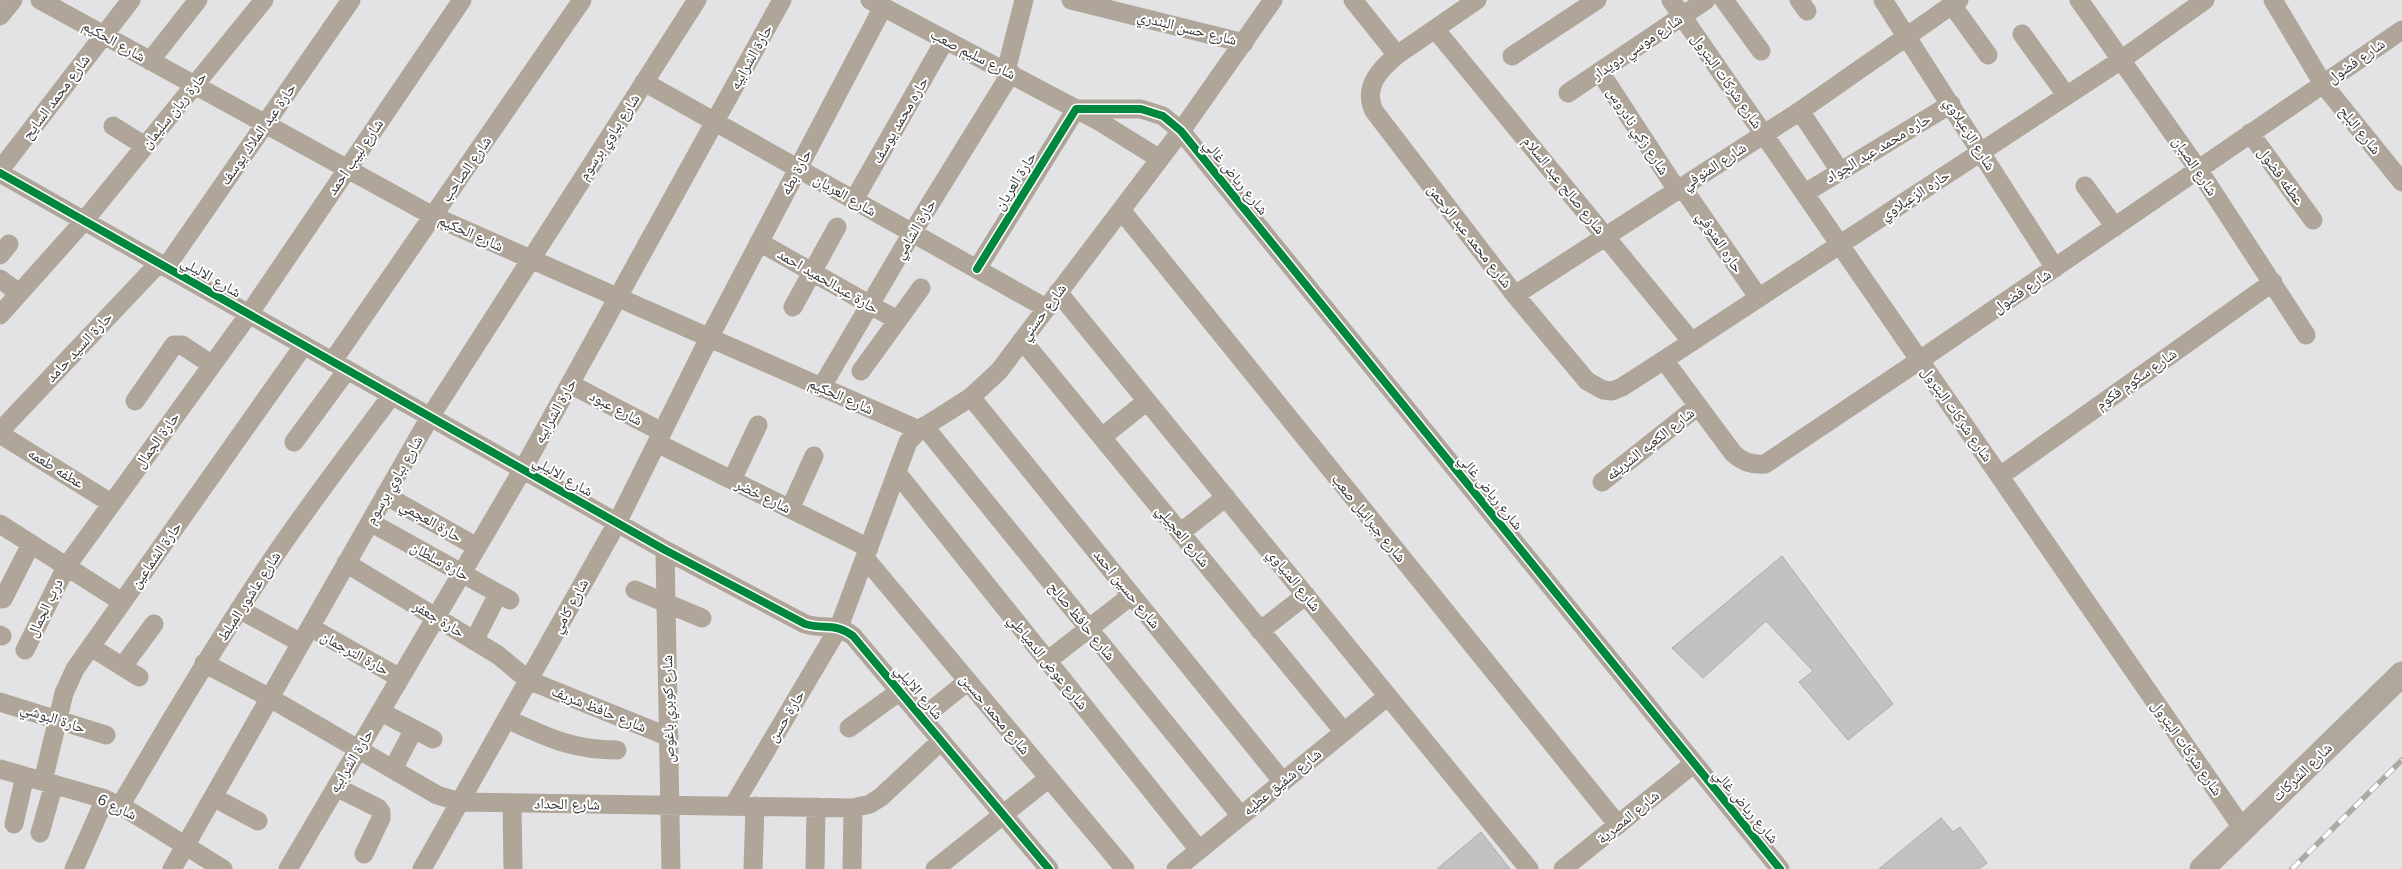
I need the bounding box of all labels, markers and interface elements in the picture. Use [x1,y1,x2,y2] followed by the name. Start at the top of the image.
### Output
[1135,6,1239,52] street label: شارع حسن البندري
[1587,9,1687,87] street label: شارع موسي دويدار
[79,15,149,67] street label: شارع الحكيم
[725,20,777,93] street label: حارة الشرابيه
[927,24,1019,84] street label: شارع سليم صعب
[1687,29,1767,133] street label: شارع شركات البترول
[2323,34,2389,88] street label: شارع فضول
[17,50,95,144] street label: شارع محمد السايح
[137,67,212,153] street label: حارة ريان سليمان
[867,72,933,167] street label: حاره محمد يوسف
[215,78,301,189] street label: حارة عبد الملاك يوسف
[1601,83,1674,180] street label: شارع زكي نادروس
[574,90,646,185] street label: شارع بباوي برسوم
[1938,94,2000,175] street label: شارع الزعبلاوي
[2334,101,2386,159] street label: شارع البلح
[1822,108,1935,187] street label: حاره محمد عبد الجواد
[322,115,388,199] street label: شارع لبيب احمد
[436,132,496,206] street label: شارع الصاحب
[1518,132,1610,238] street label: شارع صالح عبد السلام
[2168,132,2222,200] street label: شارع الصبان
[1198,135,1273,220] street label: شارع رياض غالي
[1678,138,1751,196] street label: شارع المنوفي
[2253,143,2309,209] street label: عطفه فضول
[776,145,817,199] street label: حارة بطه
[989,147,1041,214] street label: حارة العريان
[1876,165,1955,227] street label: حاره الزعبلاوي
[810,169,880,221] street label: شارع العريان
[1423,180,1517,292] street label: شارع محمد عبد الرحمن
[889,195,943,264] street label: حارة الشامي
[1691,207,1748,278] street label: حاره المنوفي
[435,210,507,256] street label: شارع الحكيم
[774,244,883,318] street label: حارة عبدالحميد احمد
[176,252,245,304] street label: شارع الاليلي
[1989,264,2055,318] street label: شارع فضول
[1015,279,1073,346] street label: شارع حسني
[41,307,117,387] street label: حارة السيد حامد
[2091,344,2181,414] street label: شارع سكوم فكوم
[1917,362,1997,466] street label: شارع شركات البترول
[805,373,877,419] street label: شارع الحكيم
[529,374,581,447] street label: حارة الشرابيه
[586,386,646,430] street label: شارع عبود
[1601,403,1699,485] street label: شارع الكعبه الشريفه
[130,408,184,472] street label: حارة الجمال
[361,432,429,529] street label: شارع بباوي برسوم
[24,443,88,493] street label: عطفه طعمه
[1453,450,1528,535] street label: شارع رياض غالي
[528,451,597,503] street label: شارع الاليلي
[1327,470,1411,567] street label: شارع جبرائيل صعب
[731,474,794,518] street label: شارع خضر
[395,495,466,549] street label: حارة العجمي
[1150,501,1214,573] street label: شارع العجيلي
[126,517,187,592] street label: حارة الشماعين
[407,537,474,586] street label: حارة سلطان
[1261,544,1326,617] street label: شارع المنياوي
[1089,545,1165,633] street label: شارع حسين احمد
[213,547,285,645] street label: شارع عاشور المبلط
[22,575,68,641] street label: درب الجمال
[547,575,595,638] street label: شارع كامي
[1044,577,1120,665] street label: شارع حافظ صالح
[409,595,469,642] street label: حارة جعفر
[1002,610,1093,715] street label: شارع عوض الدمياطي
[317,626,393,680] street label: حارة الترجمان
[657,655,681,763] street label: شارع كوبري باغوص
[889,660,948,725] street label: شارع الاليلي
[955,669,1035,759] street label: شارع محمد حسين
[549,681,650,737] street label: شارع حافظ شريف
[763,686,810,746] street label: حارة حسن
[2147,696,2227,800] street label: شارع شركات البترول
[17,698,89,740] street label: حارة البوشي
[324,725,378,797] street label: حارة الشرابيه
[2267,738,2337,806] street label: شارع الشركات
[1238,744,1326,820] street label: شارع شفيق عطيه
[1707,764,1783,849] street label: شارع رياض غالي
[1593,786,1664,848] street label: شارع المصرية
[94,789,140,825] street label: شارع 6
[534,793,600,815] street label: شارع الحداد

